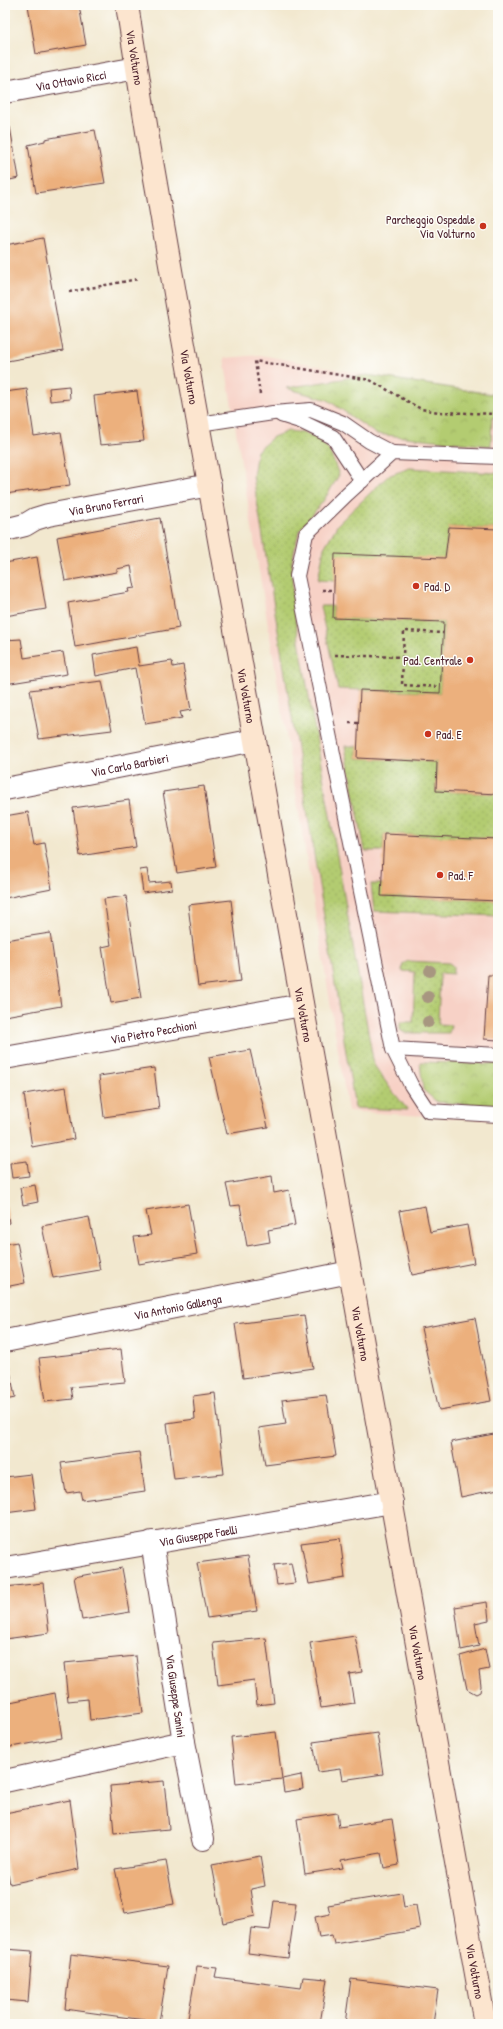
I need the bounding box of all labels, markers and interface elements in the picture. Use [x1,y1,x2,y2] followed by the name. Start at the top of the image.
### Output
[123,29,148,86] street label: Via Volturno
[34,65,108,95] street label: Via Ottavio Ricci
[386,211,475,242] place label: Parcheggio Ospedale Via Volturno
[478,221,488,231] marker: Parcheggio Ospedale Via Volturno
[176,348,203,406] street label: Via Volturno
[67,489,145,520] street label: Via Bruno Ferrari
[424,578,450,595] place label: Pad. D
[411,581,421,591] marker: Pad. D
[403,652,462,669] place label: Pad. Centrale
[465,655,475,665] marker: Pad. Centrale
[234,667,260,725] street label: Via Volturno
[436,726,462,743] place label: Pad. E
[423,729,433,739] marker: Pad. E
[89,749,170,780] street label: Via Carlo Barbieri
[448,867,473,884] place label: Pad. F
[435,870,445,880] marker: Pad. F
[291,986,317,1044] street label: Via Volturno
[109,1015,198,1047] street label: Via Pietro Pecchioni
[132,1289,223,1324] street label: Via Antonio Gallenga
[348,1305,375,1362] street label: Via Volturno
[158,1520,239,1550] street label: Via Giuseppe Faelli
[405,1624,432,1681] street label: Via Volturno
[162,1653,190,1739] street label: Via Giuseppe Sanini
[462,1942,489,2000] street label: Via Volturno

